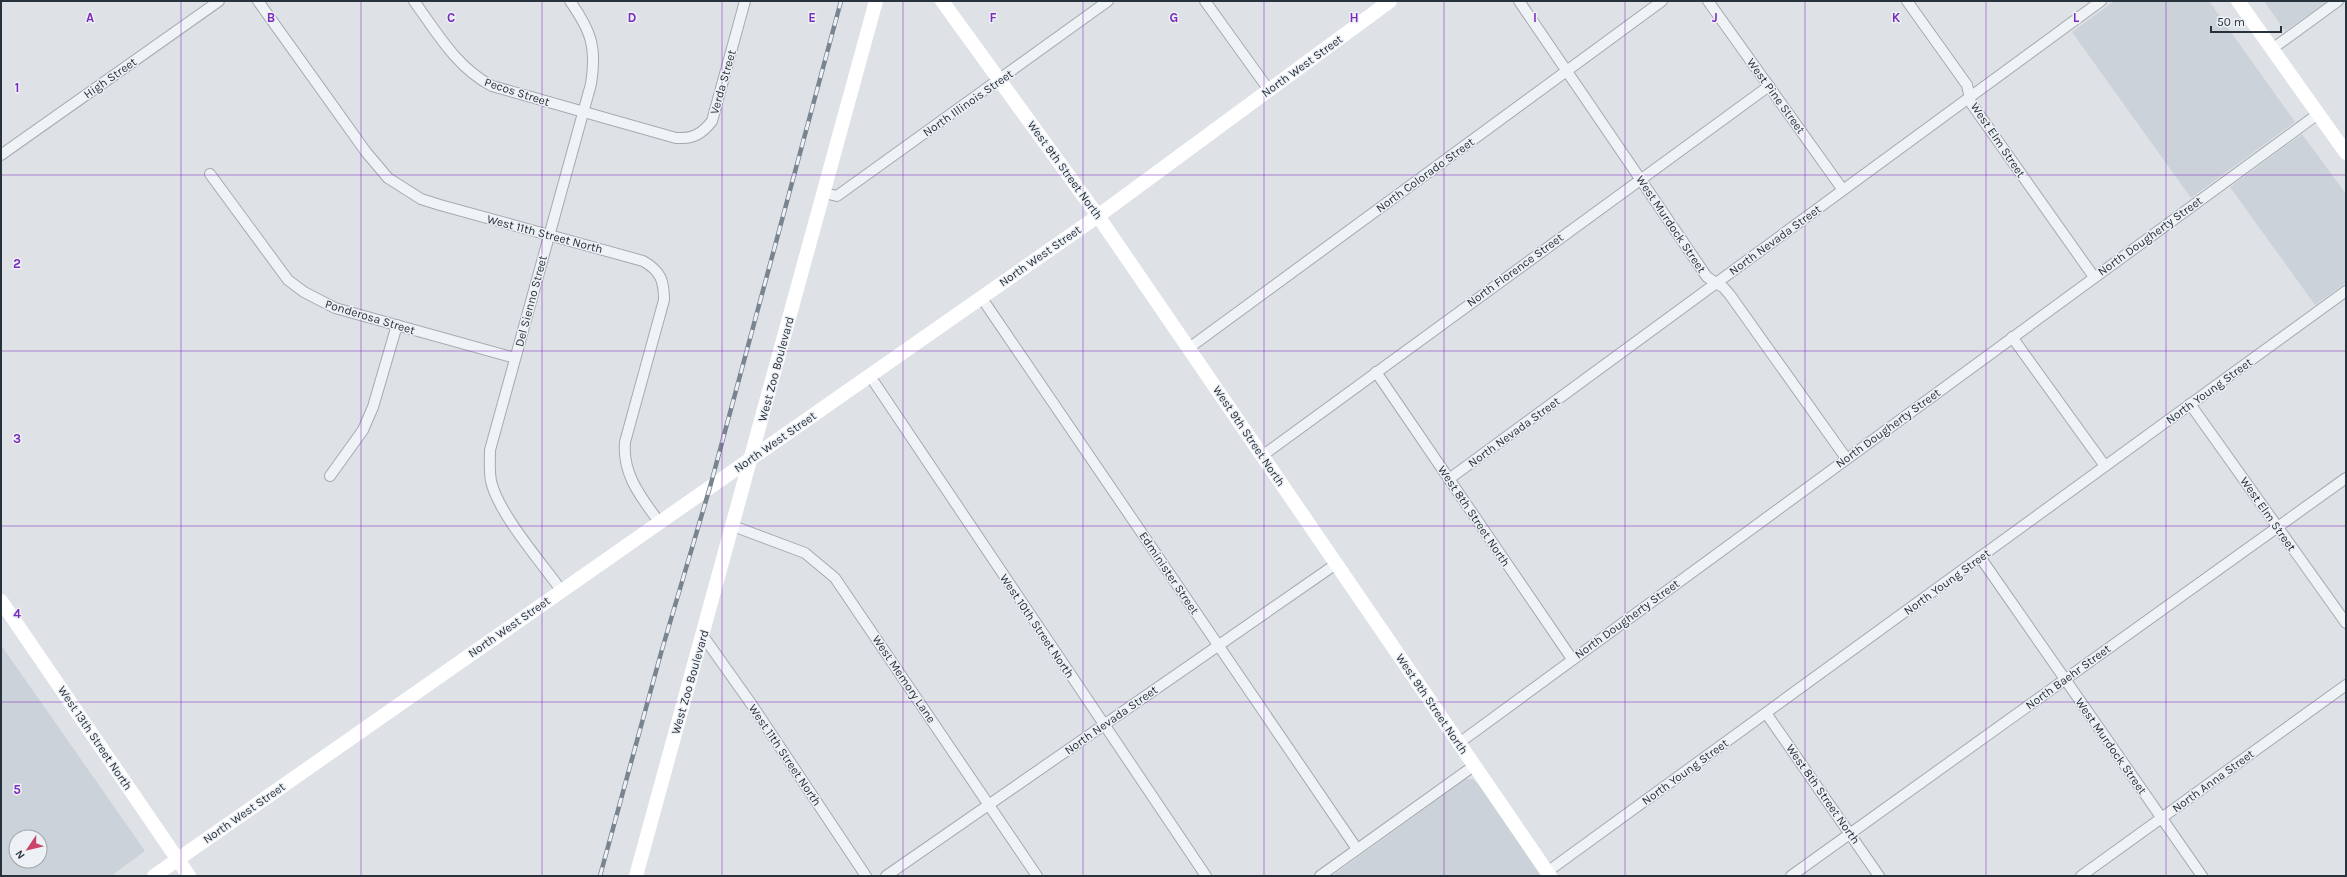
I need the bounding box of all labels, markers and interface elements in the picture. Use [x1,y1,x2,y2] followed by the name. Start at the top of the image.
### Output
[2211,8,2281,34] scale bar
[86,10,94,25] text: A
[267,10,275,25] text: B
[447,10,455,25] text: C
[628,10,637,25] text: D
[808,10,816,25] text: E
[989,10,997,25] text: F
[1170,10,1178,25] text: G
[1349,10,1359,25] text: H
[1533,10,1537,25] text: I
[1712,10,1718,25] text: J
[1892,10,1901,25] text: K
[2073,10,2080,25] text: L
[2217,15,2245,29] text: 50 m
[1259,32,1346,100] street label: North West Street
[707,48,739,116] street label: Verda Street
[81,54,140,101] street label: High Street
[1744,56,1808,137] street label: West Pine Street
[920,66,1016,139] street label: North Illinois Street
[483,75,552,109] street label: Pecos Street
[15,80,19,95] text: 1
[1968,100,2028,181] street label: West Elm Street
[1025,118,1105,222] street label: West 9th Street North
[1373,134,1477,215] street label: North Colorado Street
[1633,173,1709,276] street label: West Murdock Street
[2095,193,2205,279] street label: North Dougherty Street
[1726,202,1824,278] street label: North Nevada Street
[486,212,604,256] street label: West 11th Street North
[996,222,1084,290] street label: North West Street
[1464,230,1566,310] street label: North Florence Street
[512,253,550,348] street label: Del Sienno Street
[13,256,21,271] text: 2
[323,297,417,337] street label: Ponderosa Street
[755,315,797,423] street label: West Zoo Boulevard
[2163,355,2255,427] street label: North Young Street
[1210,383,1288,489] street label: West 9th Street North
[1833,385,1943,471] street label: North Dougherty Street
[1465,394,1563,470] street label: North Nevada Street
[731,408,819,476] street label: North West Street
[13,431,21,446] text: 3
[1435,463,1513,569] street label: West 8th Street North
[2237,474,2299,554] street label: West Elm Street
[1136,529,1202,617] street label: Edminister Street
[1901,546,1993,618] street label: North Young Street
[997,571,1077,681] street label: West 10th Street North
[1572,576,1682,662] street label: North Dougherty Street
[465,593,553,661] street label: North West Street
[13,606,21,621] text: 4
[668,628,712,736] street label: West Zoo Boulevard
[869,633,939,725] street label: West Memory Lane
[2023,641,2113,712] street label: North Baehr Street
[1393,651,1471,757] street label: West 9th Street North
[1062,682,1161,757] street label: North Nevada Street
[55,683,135,793] street label: West 13th Street North
[2072,695,2150,797] street label: West Murdock Street
[746,702,824,808] street label: West 11th Street North
[1639,736,1731,808] street label: North Young Street
[1783,741,1863,847] street label: West 8th Street North
[2169,746,2257,815] street label: North Anna Street
[200,779,288,847] street label: North West Street
[13,782,21,797] text: 5
[8,829,48,869] north arrow
[13,847,28,861] text: N

